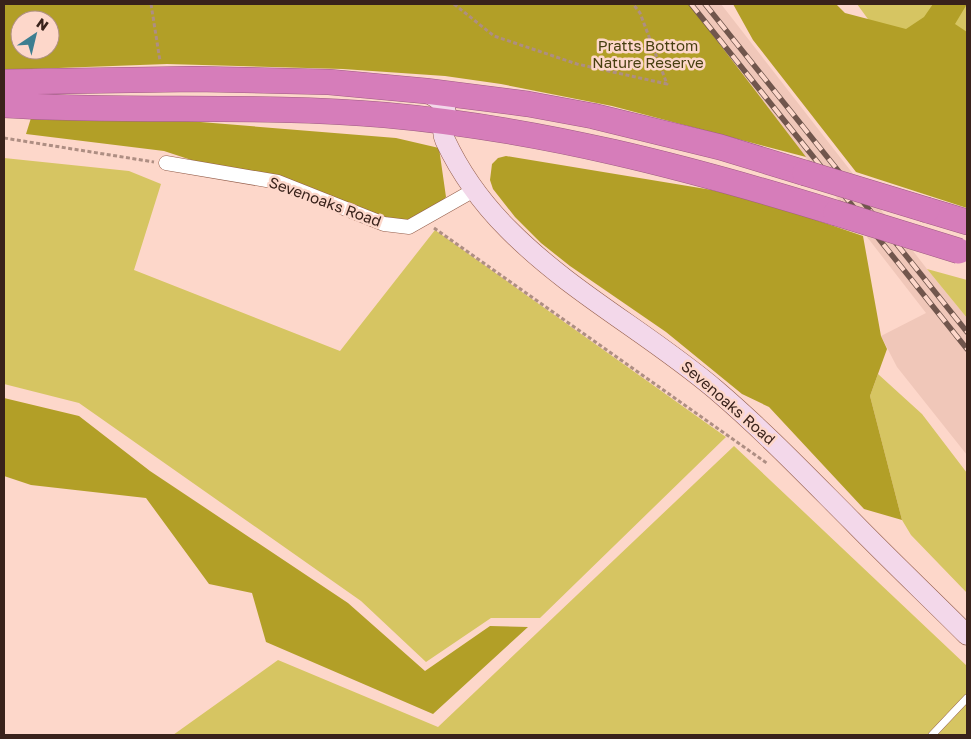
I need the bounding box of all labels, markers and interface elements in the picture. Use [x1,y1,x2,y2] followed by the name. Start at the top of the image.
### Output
[10,10,60,60] north arrow
[34,14,52,34] text: N
[592,36,704,71] park label: Pratts Bottom Nature Reserve
[267,172,384,230] street label: Sevenoaks Road
[678,357,779,448] street label: Sevenoaks Road

